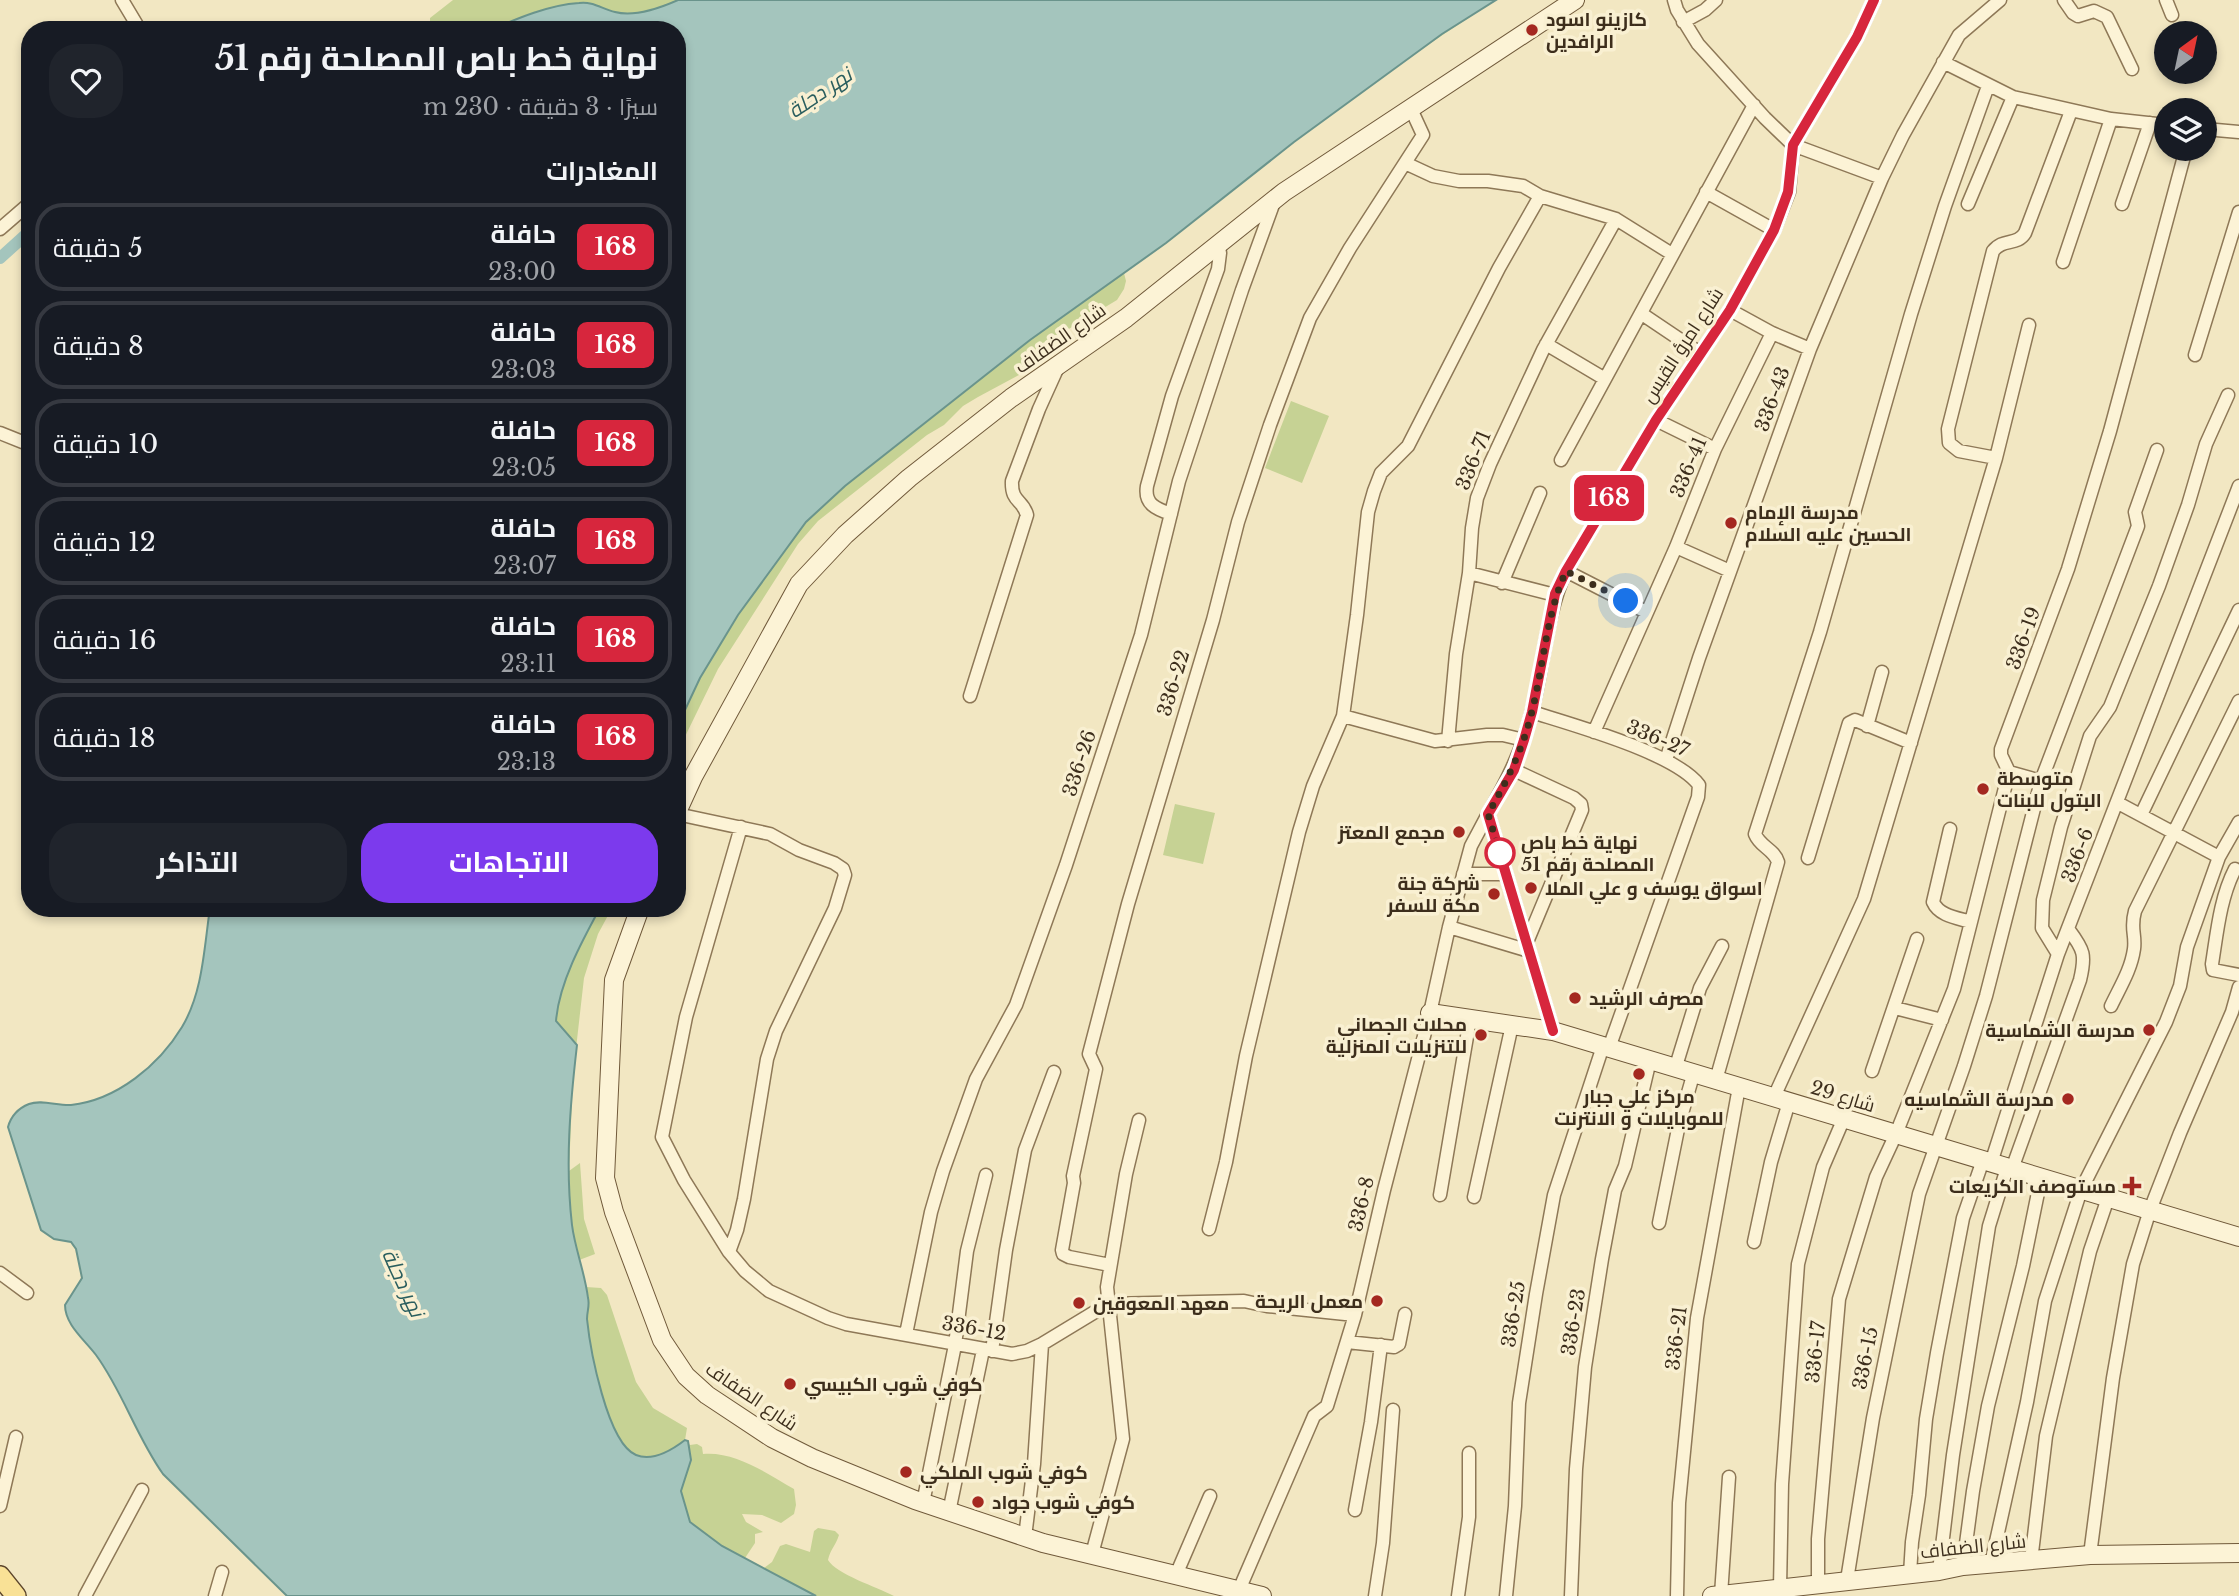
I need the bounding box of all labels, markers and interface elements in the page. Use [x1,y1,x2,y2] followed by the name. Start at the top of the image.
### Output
[1546,8,1647,53] place label: كازينو اسود الرافدين
[2154,21,2217,84] north arrow
[2154,21,2217,161] map controls
[1524,22,1540,38] marker: كازينو اسود الرافدين
[215,38,658,79] text: نهاية خط باص المصلحة رقم 51
[49,44,123,118] button: heart
[783,61,859,124] water label: نهر دجلة
[423,93,658,121] text: سيرًا · 3 دقيقة · 230 m
[2154,98,2217,161] button: layers
[546,155,658,187] text: المغادرات
[491,218,556,250] text: حافلة
[53,232,143,264] text: 5 دقيقة
[595,232,636,261] text: 168
[488,258,556,286] text: 23:00
[1637,283,1730,408] street label: شارع امرؤ القيس
[1010,299,1112,380] street label: شارع الضفاف
[491,316,556,348] text: حافلة
[53,330,144,362] text: 8 دقيقة
[595,330,636,359] text: 168
[491,356,556,384] text: 23:03
[1750,364,1795,435] street label: 336-43
[491,414,556,446] text: حافلة
[1451,427,1496,493] street label: 336-71
[53,428,158,460] text: 10 دقيقة
[595,428,636,457] text: 168
[1665,433,1712,501] street label: 336-41
[492,454,556,482] text: 23:05
[1569,475,1649,521] line badge: 168
[1588,483,1630,512] text: 168
[1745,501,1911,548] place label: مدرسة الإمام الحسين عليه السلام
[491,512,556,544] text: حافلة
[1723,515,1739,531] marker: مدرسة الإمام الحسين عليه السلام
[53,526,156,558] text: 12 دقيقة
[595,526,636,555] text: 168
[493,552,556,580] text: 23:07
[1608,583,1643,618] your location
[2002,604,2045,673] street label: 336-19
[491,610,556,642] text: حافلة
[53,624,156,656] text: 16 دقيقة
[595,624,636,653] text: 168
[1153,647,1194,719] street label: 336-22
[501,650,556,678] text: 23:11
[491,708,556,740] text: حافلة
[1623,715,1693,762] street label: 336-27
[53,722,155,754] text: 18 دقيقة
[595,722,636,751] text: 168
[1058,727,1101,799] street label: 336-26
[497,748,556,776] text: 23:13
[1997,767,2102,813] place label: متوسطة البتول للبنات
[1975,781,1991,797] marker: متوسطة البتول للبنات
[1337,821,1445,846] place label: مجمع المعتز
[49,823,347,903] button: التذاكر
[361,823,658,903] button: الاتجاهات
[1451,824,1467,840] marker: مجمع المعتز
[2057,825,2098,886] street label: 336-6
[1521,831,1654,878] place label: نهاية خط باص المصلحة رقم 51
[1485,838,1515,868] marker: نهاية خط باص المصلحة رقم 51
[1386,872,1480,917] place label: شركة جنة مكة للسفر
[1545,877,1763,904] place label: اسواق يوسف و علي الملا
[1523,880,1539,896] marker: اسواق يوسف و علي الملا
[1486,886,1502,902] marker: شركة جنة مكة للسفر
[1589,987,1704,1010] place label: مصرف الرشيد
[1567,990,1583,1006] marker: مصرف الرشيد
[1326,1013,1467,1058] place label: محلات الجصاني للتنزيلات المنزلية
[1985,1019,2135,1042] place label: مدرسة الشماسية
[2141,1022,2157,1038] marker: مدرسة الشماسية
[1473,1027,1489,1043] marker: محلات الجصاني للتنزيلات المنزلية
[1631,1066,1647,1082] marker: مركز علي جبار للموبايلات و الانترنت
[1807,1076,1878,1119] street label: شارع 29
[1554,1085,1724,1130] place label: مركز علي جبار للموبايلات و الانترنت
[1904,1088,2054,1111] place label: مدرسة الشماسيه
[2060,1091,2076,1107] marker: مدرسة الشماسيه
[1344,1174,1379,1234] street label: 336-8
[1949,1175,2116,1198] place label: مستوصف الكريعات
[2122,1176,2142,1196] marker: مستوصف الكريعات
[376,1245,431,1323] water label: نهر دجلة
[1497,1279,1530,1349] street label: 336-25
[1557,1287,1590,1357] street label: 336-23
[1255,1290,1363,1313] place label: معمل الريحة
[1093,1292,1229,1315] place label: معهد المعوقين
[1369,1293,1385,1309] marker: معمل الريحة
[1071,1295,1087,1311] marker: معهد المعوقين
[1661,1305,1692,1372] street label: 336-21
[940,1312,1008,1345] street label: 336-12
[1801,1319,1830,1384] street label: 336-17
[1848,1325,1883,1392] street label: 336-15
[700,1357,802,1437] street label: شارع الضفاف
[804,1373,983,1400] place label: كوفي شوب الكبيسي
[782,1376,798,1392] marker: كوفي شوب الكبيسي
[920,1461,1088,1488] place label: كوفي شوب الملكي
[898,1464,914,1480] marker: كوفي شوب الملكي
[992,1491,1135,1518] place label: كوفي شوب جواد
[970,1494,986,1510] marker: كوفي شوب جواد
[1919,1530,2027,1565] street label: شارع الضفاف

